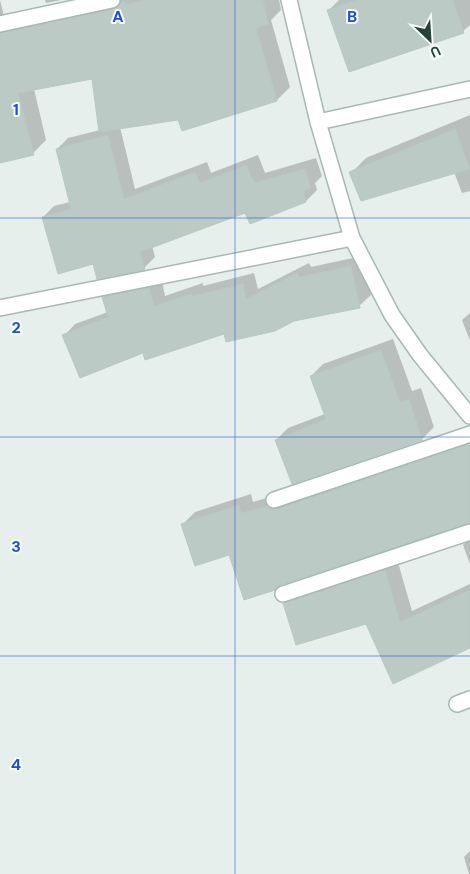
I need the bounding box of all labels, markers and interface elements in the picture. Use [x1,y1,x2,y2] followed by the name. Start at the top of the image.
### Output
[112,6,124,27] text: A
[347,6,357,27] text: B
[405,15,455,65] north arrow
[427,42,444,62] text: U
[13,99,19,120] text: 1
[11,317,21,338] text: 2
[11,536,21,557] text: 3
[11,754,21,775] text: 4

